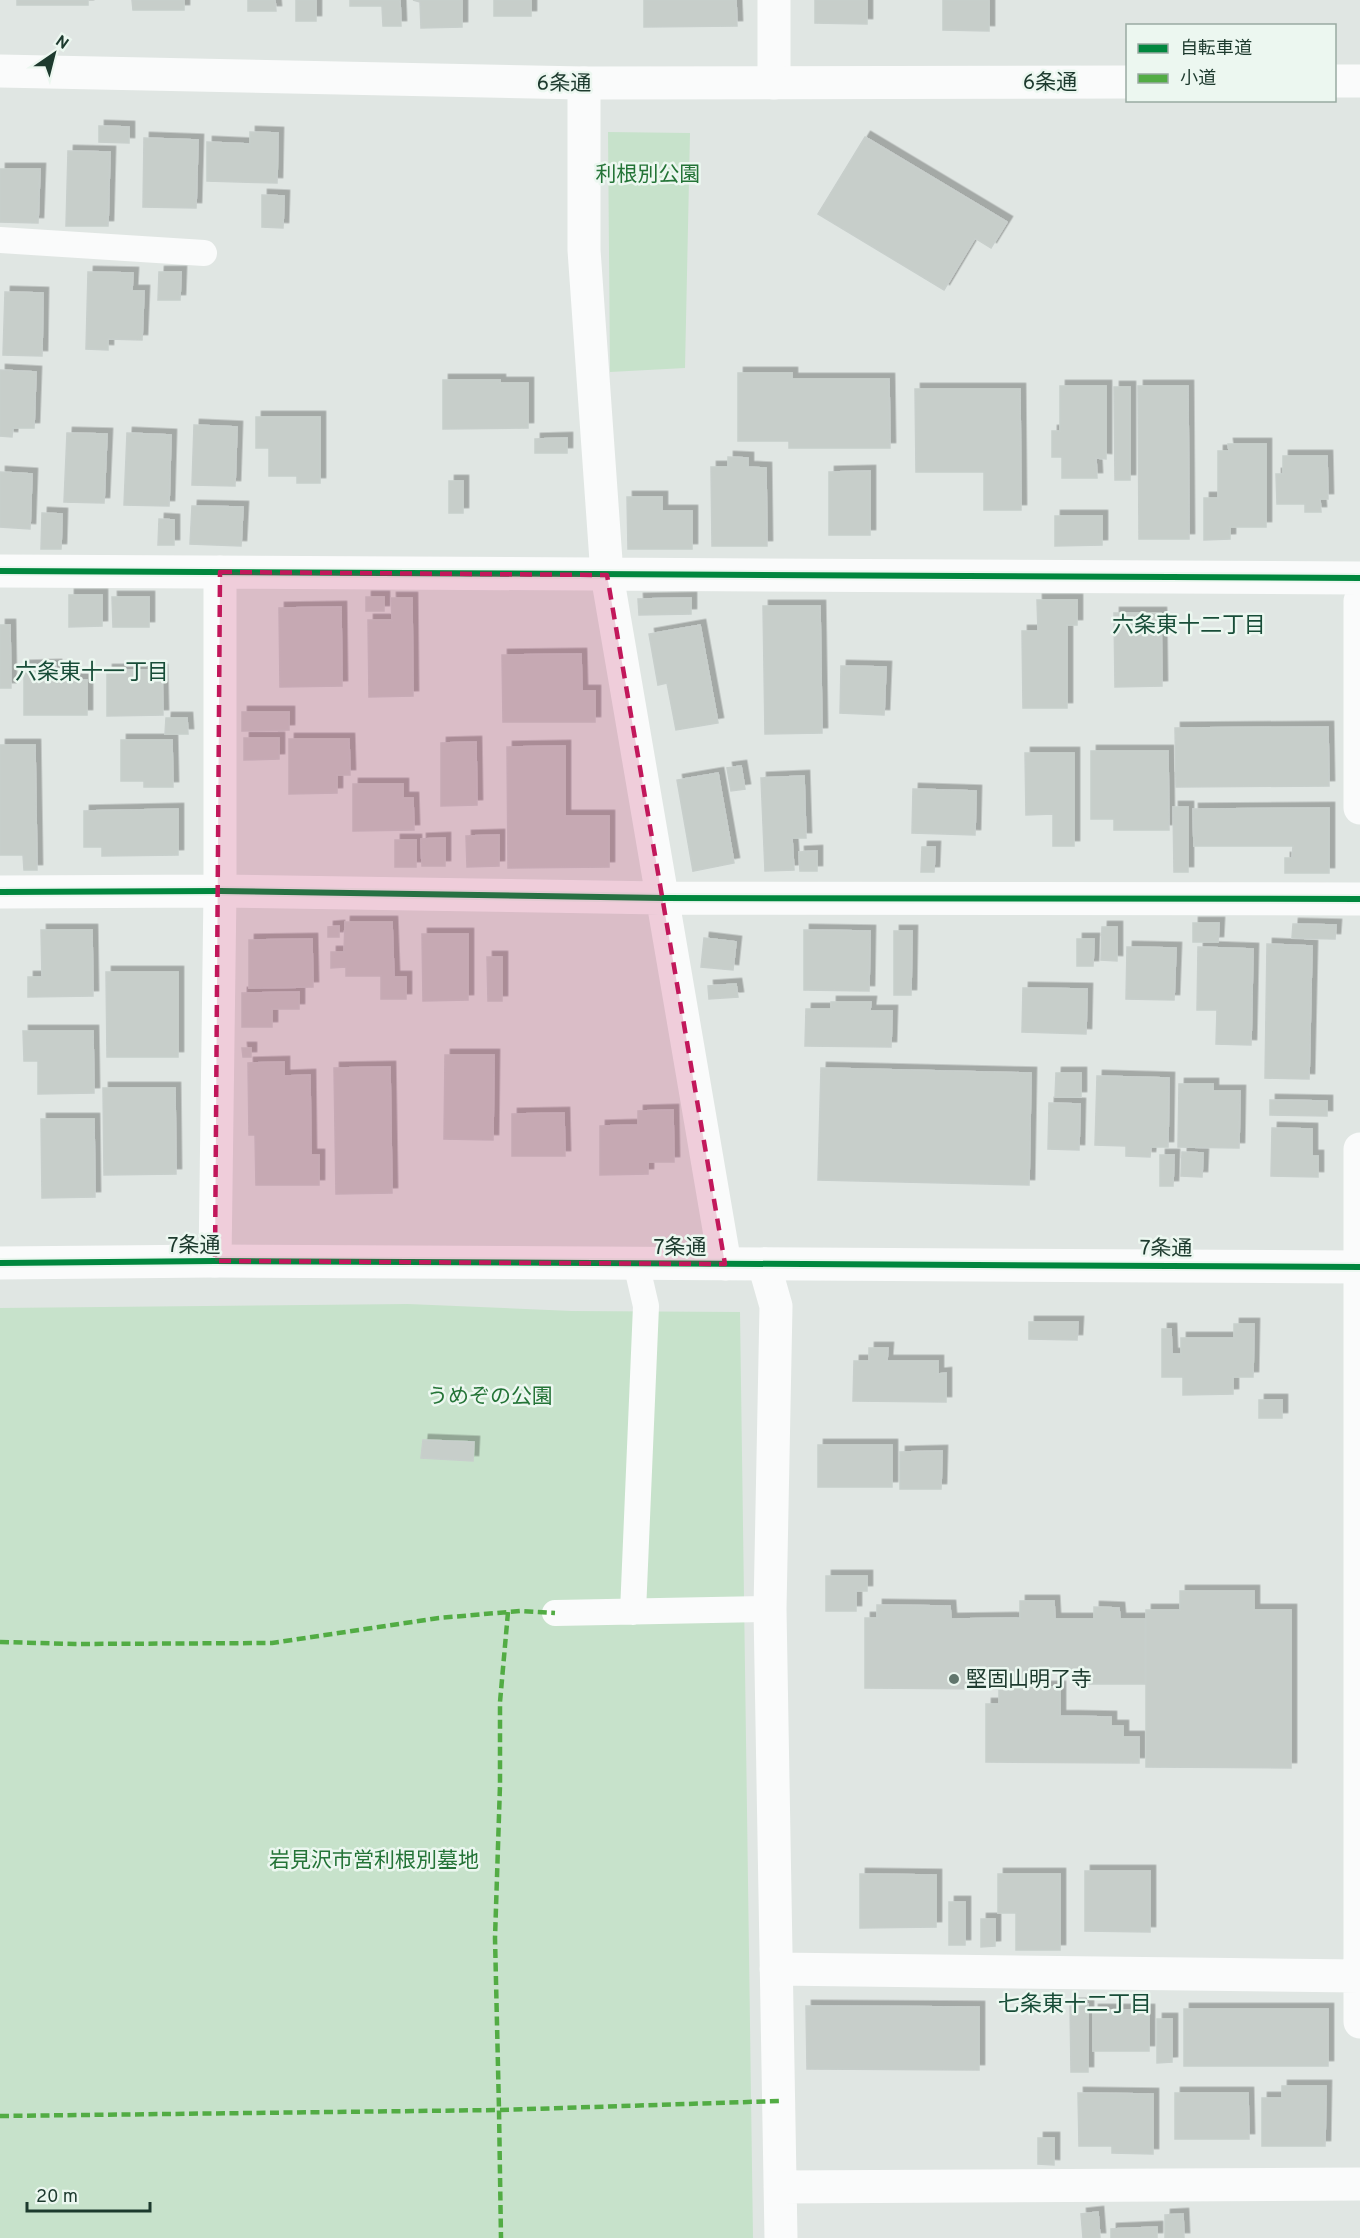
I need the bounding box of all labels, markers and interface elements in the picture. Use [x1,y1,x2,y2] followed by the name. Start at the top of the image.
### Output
[24,24,84,84] north arrow
[1126,24,1336,102] legend
[51,32,72,55] text: N
[1180,38,1252,61] text: 自転車道
[1180,68,1216,91] text: 小道
[1023,70,1077,97] street label: 6条通
[536,71,591,98] street label: 6条通
[596,162,701,189] park label: 利根別公園
[1112,613,1266,640] district label: 六条東十二丁目
[15,660,169,687] district label: 六条東十一丁目
[168,1233,220,1260] street label: 7条通
[654,1235,706,1262] street label: 7条通
[1139,1236,1193,1263] street label: 7条通
[427,1384,553,1411] park label: うめぞの公園
[966,1667,1092,1694] place label: 堅固山明了寺
[947,1672,961,1686] marker: 堅固山明了寺
[269,1848,479,1875] park label: 岩見沢市営利根別墓地
[998,1992,1152,2019] district label: 七条東十二丁目
[27,2175,150,2213] scale bar
[36,2186,78,2209] text: 20 m

